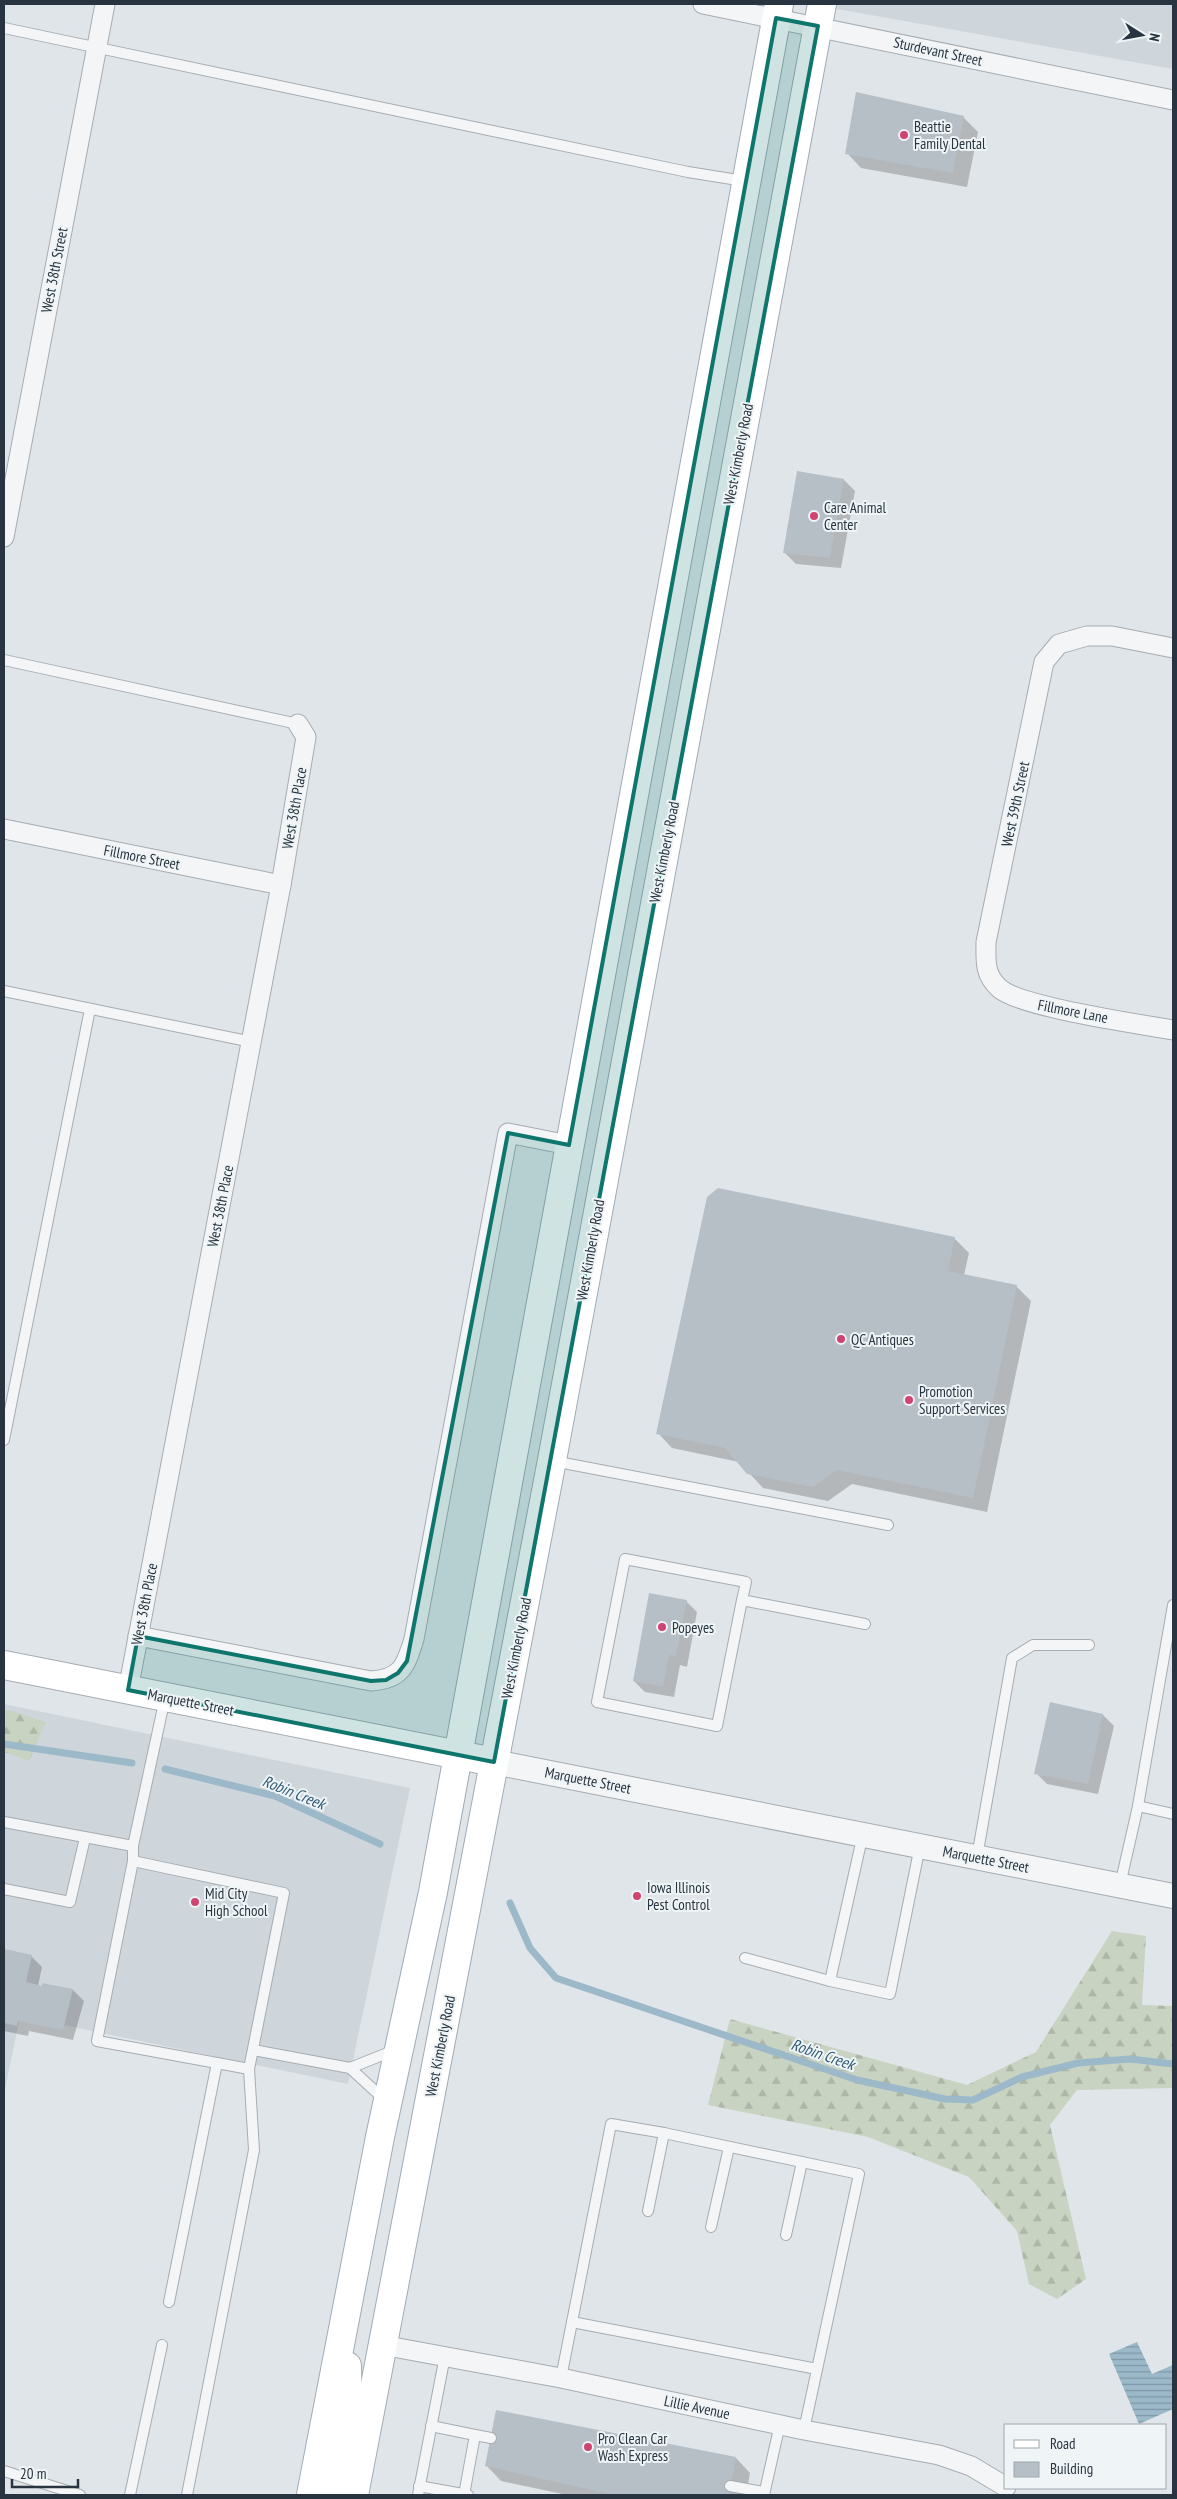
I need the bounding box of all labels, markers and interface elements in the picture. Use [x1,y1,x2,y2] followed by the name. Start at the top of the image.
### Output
[1117,10,1167,60] north arrow
[892,32,984,70] street label: Sturdevant Street
[1145,32,1164,43] text: N
[914,117,986,153] place label: Beattie Family Dental
[898,129,910,141] marker: Beattie Family Dental
[36,226,72,314] street label: West 38th Street
[719,402,757,506] street label: West Kimberly Road
[824,498,886,534] place label: Care Animal Center
[808,510,820,522] marker: Care Animal Center
[997,760,1033,848] street label: West 39th Street
[277,765,311,851] street label: West 38th Place
[645,800,683,904] street label: West Kimberly Road
[102,840,182,874] street label: Fillmore Street
[1036,995,1110,1027] street label: Fillmore Lane
[203,1163,237,1249] street label: West 38th Place
[572,1198,608,1302] street label: West Kimberly Road
[851,1330,914,1349] place label: QC Antiques
[835,1333,847,1345] marker: QC Antiques
[919,1382,1005,1418] place label: Promotion Support Services
[903,1394,915,1406] marker: Promotion Support Services
[127,1561,161,1647] street label: West 38th Place
[497,1596,535,1700] street label: West Kimberly Road
[672,1618,714,1637] place label: Popeyes
[656,1621,668,1633] marker: Popeyes
[146,1684,236,1720] street label: Marquette Street
[543,1762,633,1798] street label: Marquette Street
[260,1770,330,1814] water label: Robin Creek
[941,1841,1031,1877] street label: Marquette Street
[647,1878,710,1914] place label: Iowa Illinois Pest Control
[205,1884,268,1920] place label: Mid City High School
[631,1890,643,1902] marker: Iowa Illinois Pest Control
[189,1896,201,1908] marker: Mid City High School
[421,1994,459,2098] street label: West Kimberly Road
[789,2034,859,2075] water label: Robin Creek
[662,2391,732,2423] street label: Lillie Avenue
[1004,2424,1167,2489] legend
[598,2429,668,2465] place label: Pro Clean Car Wash Express
[1050,2434,1076,2453] text: Road
[582,2441,594,2453] marker: Pro Clean Car Wash Express
[12,2456,79,2488] scale bar
[1050,2459,1093,2478] text: Building
[20,2464,46,2483] text: 20 m

